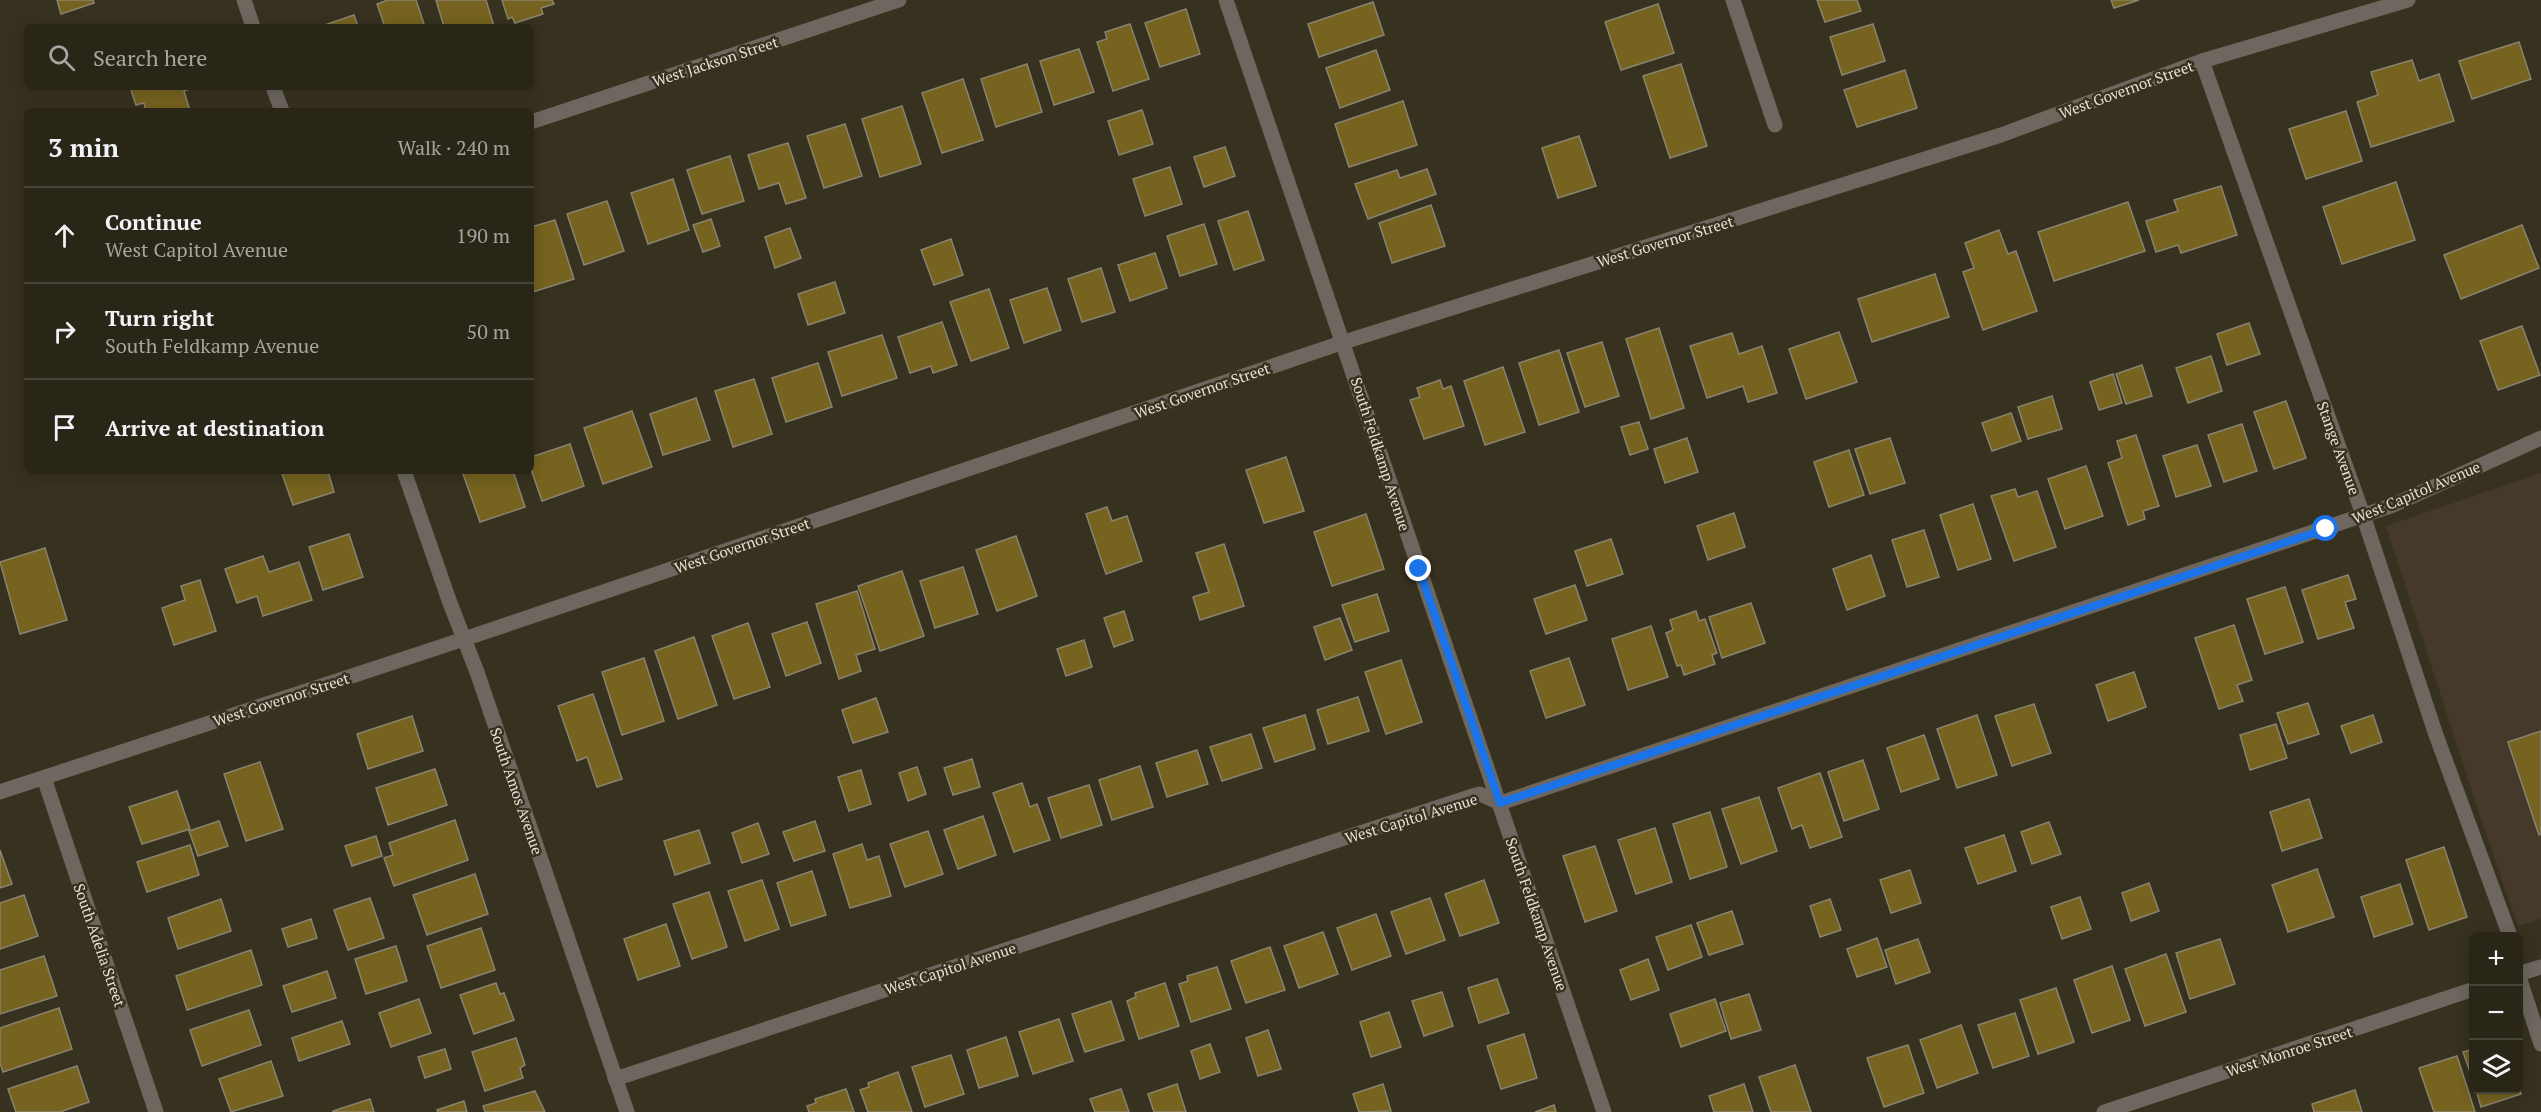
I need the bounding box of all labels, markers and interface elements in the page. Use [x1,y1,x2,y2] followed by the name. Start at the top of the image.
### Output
[24,24,534,90] search box
[650,31,781,91] street label: West Jackson Street
[45,41,78,74] icon: search
[93,43,207,72] text: Search here
[2056,55,2196,123] street label: West Governor Street
[48,130,119,164] text: 3 min
[398,134,510,161] text: Walk · 240 m
[105,207,202,236] text: Continue
[1594,211,1736,271] street label: West Governor Street
[48,219,81,252] icon: ahead
[456,222,510,249] text: 190 m
[105,236,288,263] text: West Capitol Avenue
[105,303,214,332] text: Turn right
[48,315,81,348] icon: right
[467,318,510,345] text: 50 m
[105,332,319,359] text: South Feldkamp Avenue
[1132,357,1273,423] street label: West Governor Street
[1347,374,1415,534] street label: South Feldkamp Avenue
[2313,399,2365,497] street label: Stange Avenue
[48,411,81,444] icon: arrive
[105,413,324,442] text: Arrive at destination
[2349,456,2483,528] street label: West Capitol Avenue
[672,512,813,578] street label: West Governor Street
[2312,515,2338,541] route start
[1405,555,1431,581] route end
[210,667,352,730] street label: West Governor Street
[486,725,548,857] street label: South Amos Avenue
[1342,788,1480,848] street label: West Capitol Avenue
[1501,835,1573,993] street label: South Feldkamp Avenue
[70,881,131,1010] street label: South Adelia Street
[2469,932,2523,1094] map controls
[2469,932,2523,986] button: +
[882,937,1018,999] street label: West Capitol Avenue
[2469,986,2523,1040] button: −
[2223,1021,2355,1081] street label: West Monroe Street
[2469,1040,2523,1094] button: layers

